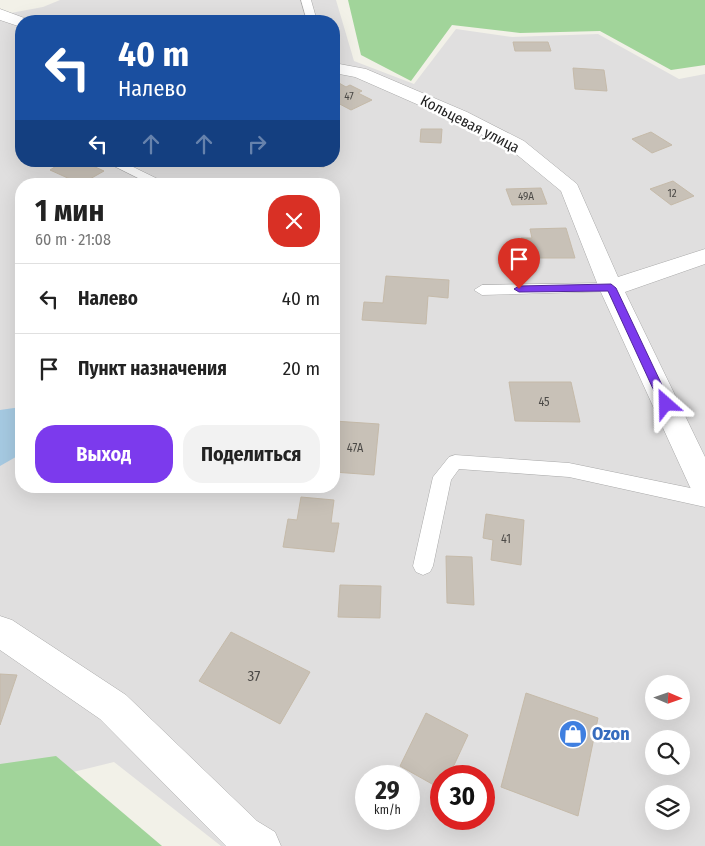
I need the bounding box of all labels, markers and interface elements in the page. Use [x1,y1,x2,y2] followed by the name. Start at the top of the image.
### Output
[118,33,189,75] text: 40 m
[35,35,100,100] icon: left
[118,75,187,102] text: Налево
[344,90,354,103] house number: 47
[417,91,523,157] street label: Кольцевая улица
[84,130,112,158] icon: left
[137,130,165,158] icon: ahead
[190,130,218,158] icon: ahead
[243,130,271,158] icon: right
[667,187,677,200] house number: 12
[518,190,534,203] house number: 49А
[35,193,104,229] text: 1 мин
[268,195,320,247] button: close
[35,230,111,249] text: 60 m · 21:08
[498,238,540,289] pin
[505,245,533,273] icon: arrive
[35,285,63,313] icon: left
[78,287,138,310] text: Налево
[282,287,320,310] text: 40 m
[35,355,63,383] icon: arrive
[78,357,227,380] text: Пункт назначения
[283,357,320,380] text: 20 m
[639,377,691,429] position arrow
[538,395,550,409] house number: 45
[35,425,173,483] button: Выход
[183,425,320,483] button: Поделиться
[347,441,364,455] house number: 47А
[501,532,511,546] house number: 41
[248,667,260,685] house number: 37
[645,675,690,720] north arrow
[645,675,690,830] map controls
[558,719,588,749] shop icon: Ozon
[592,723,630,745] place label: Ozon
[645,730,690,775] button: search
[430,765,495,830] speed limit sign: 30
[375,776,400,806] text: 29
[645,785,690,830] button: layers
[374,803,401,817] text: km/h

